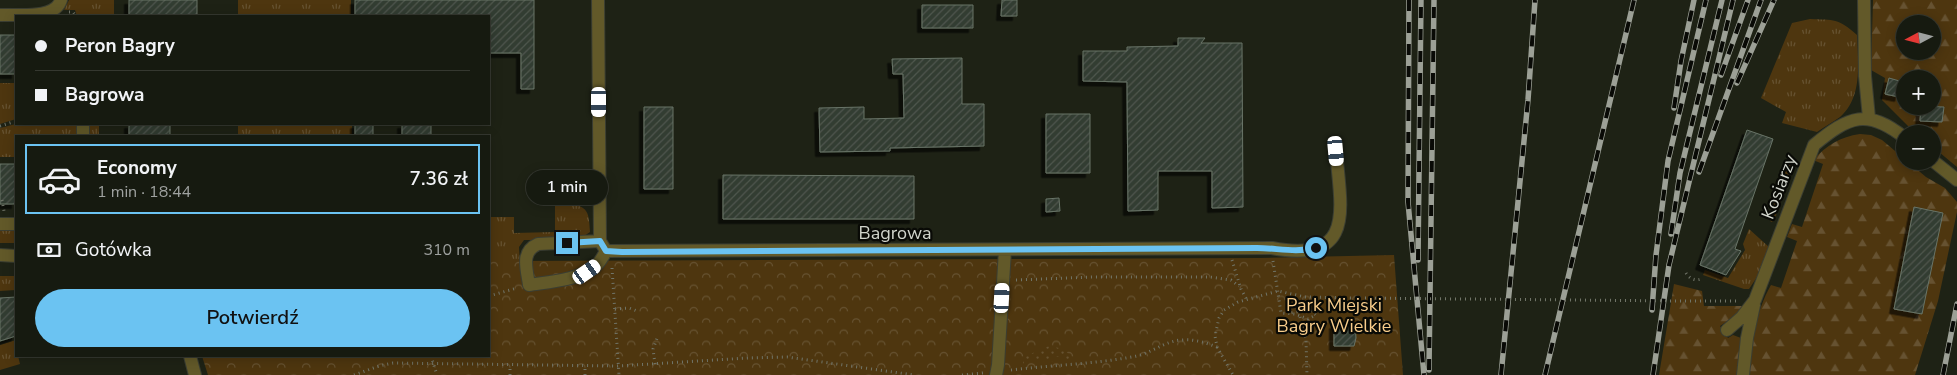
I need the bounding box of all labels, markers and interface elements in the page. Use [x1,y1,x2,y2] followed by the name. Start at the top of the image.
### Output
[1896,15,1941,60] north arrow
[1896,15,1941,170] map controls
[65,33,175,59] text: Peron Bagry
[1896,70,1941,115] button: +
[65,82,144,108] text: Bagrowa
[591,87,606,117] car
[1896,125,1941,170] button: −
[1327,135,1344,167] car
[1756,151,1803,223] street label: Kosiarzy
[97,155,177,181] text: Economy
[37,157,82,202] icon: car
[410,166,468,192] text: 7.36 zł
[526,170,608,206] callout: 1 min
[547,176,587,198] text: 1 min
[97,181,191,203] text: 1 min · 18:44
[859,221,931,245] street label: Bagrowa
[556,232,578,254] route end
[35,236,63,264] icon: cash
[75,237,152,263] text: Gotówka
[1305,237,1327,259] route start
[423,239,470,261] text: 310 m
[570,257,603,287] car
[993,283,1010,313] car
[35,289,470,347] button: Potwierdź
[1277,293,1391,338] park label: Park Miejski Bagry Wielkie

